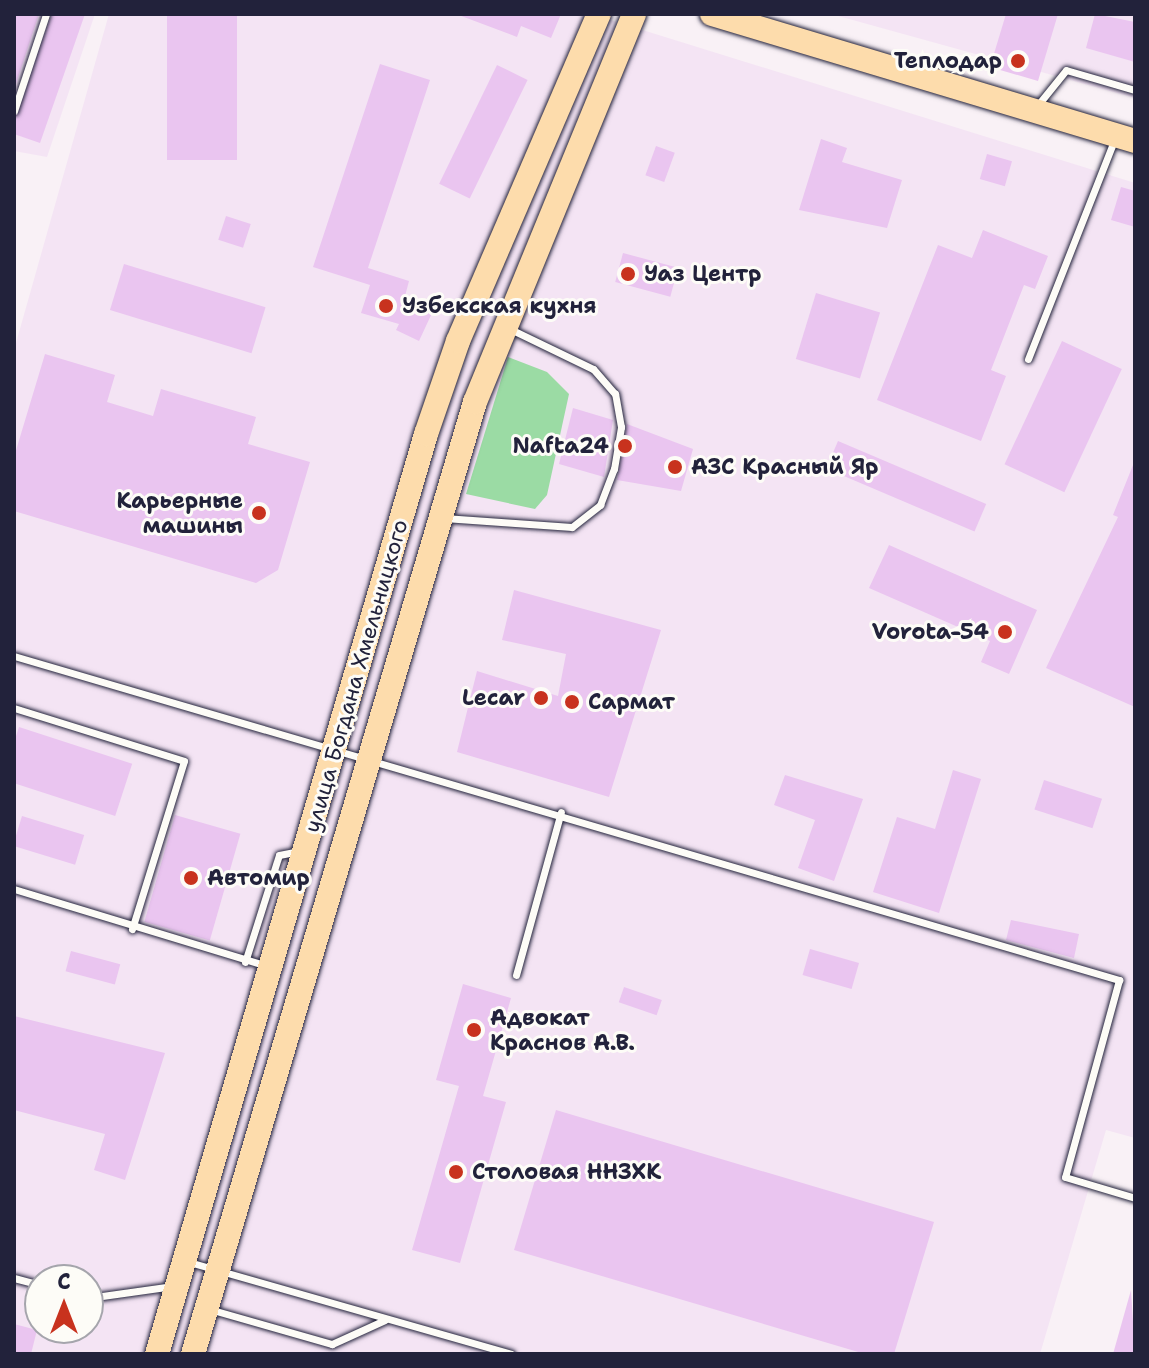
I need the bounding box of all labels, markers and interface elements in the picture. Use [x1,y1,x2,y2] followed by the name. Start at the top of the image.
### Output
[894,48,1002,74] place label: Теплодар
[1009,52,1027,70] marker: Теплодар
[644,261,761,287] place label: Уаз Центр
[619,265,637,283] marker: Уаз Центр
[402,293,596,319] place label: Узбекская кухня
[377,297,395,315] marker: Узбекская кухня
[513,433,609,459] place label: Nafta24
[616,437,634,455] marker: Nafta24
[691,454,878,480] place label: АЗС Красный Яр
[666,458,684,476] marker: АЗС Красный Яр
[116,487,243,538] place label: Карьерные машины
[250,504,268,522] marker: Карьерные машины
[299,516,413,836] street label: улица Богдана Хмельницкого
[872,619,989,645] place label: Vorota-54
[996,623,1014,641] marker: Vorota-54
[462,685,525,711] place label: Lecar
[532,689,550,707] marker: Lecar
[588,689,675,715] place label: Сармат
[563,693,581,711] marker: Сармат
[207,865,310,891] place label: Автомир
[182,869,200,887] marker: Автомир
[490,1004,635,1056] place label: Адвокат Краснов А.В.
[465,1021,483,1039] marker: Адвокат Краснов А.В.
[472,1159,661,1185] place label: Столовая ННЗХК
[447,1163,465,1181] marker: Столовая ННЗХК
[24,1264,104,1344] north arrow
[57,1267,71,1296] text: С

